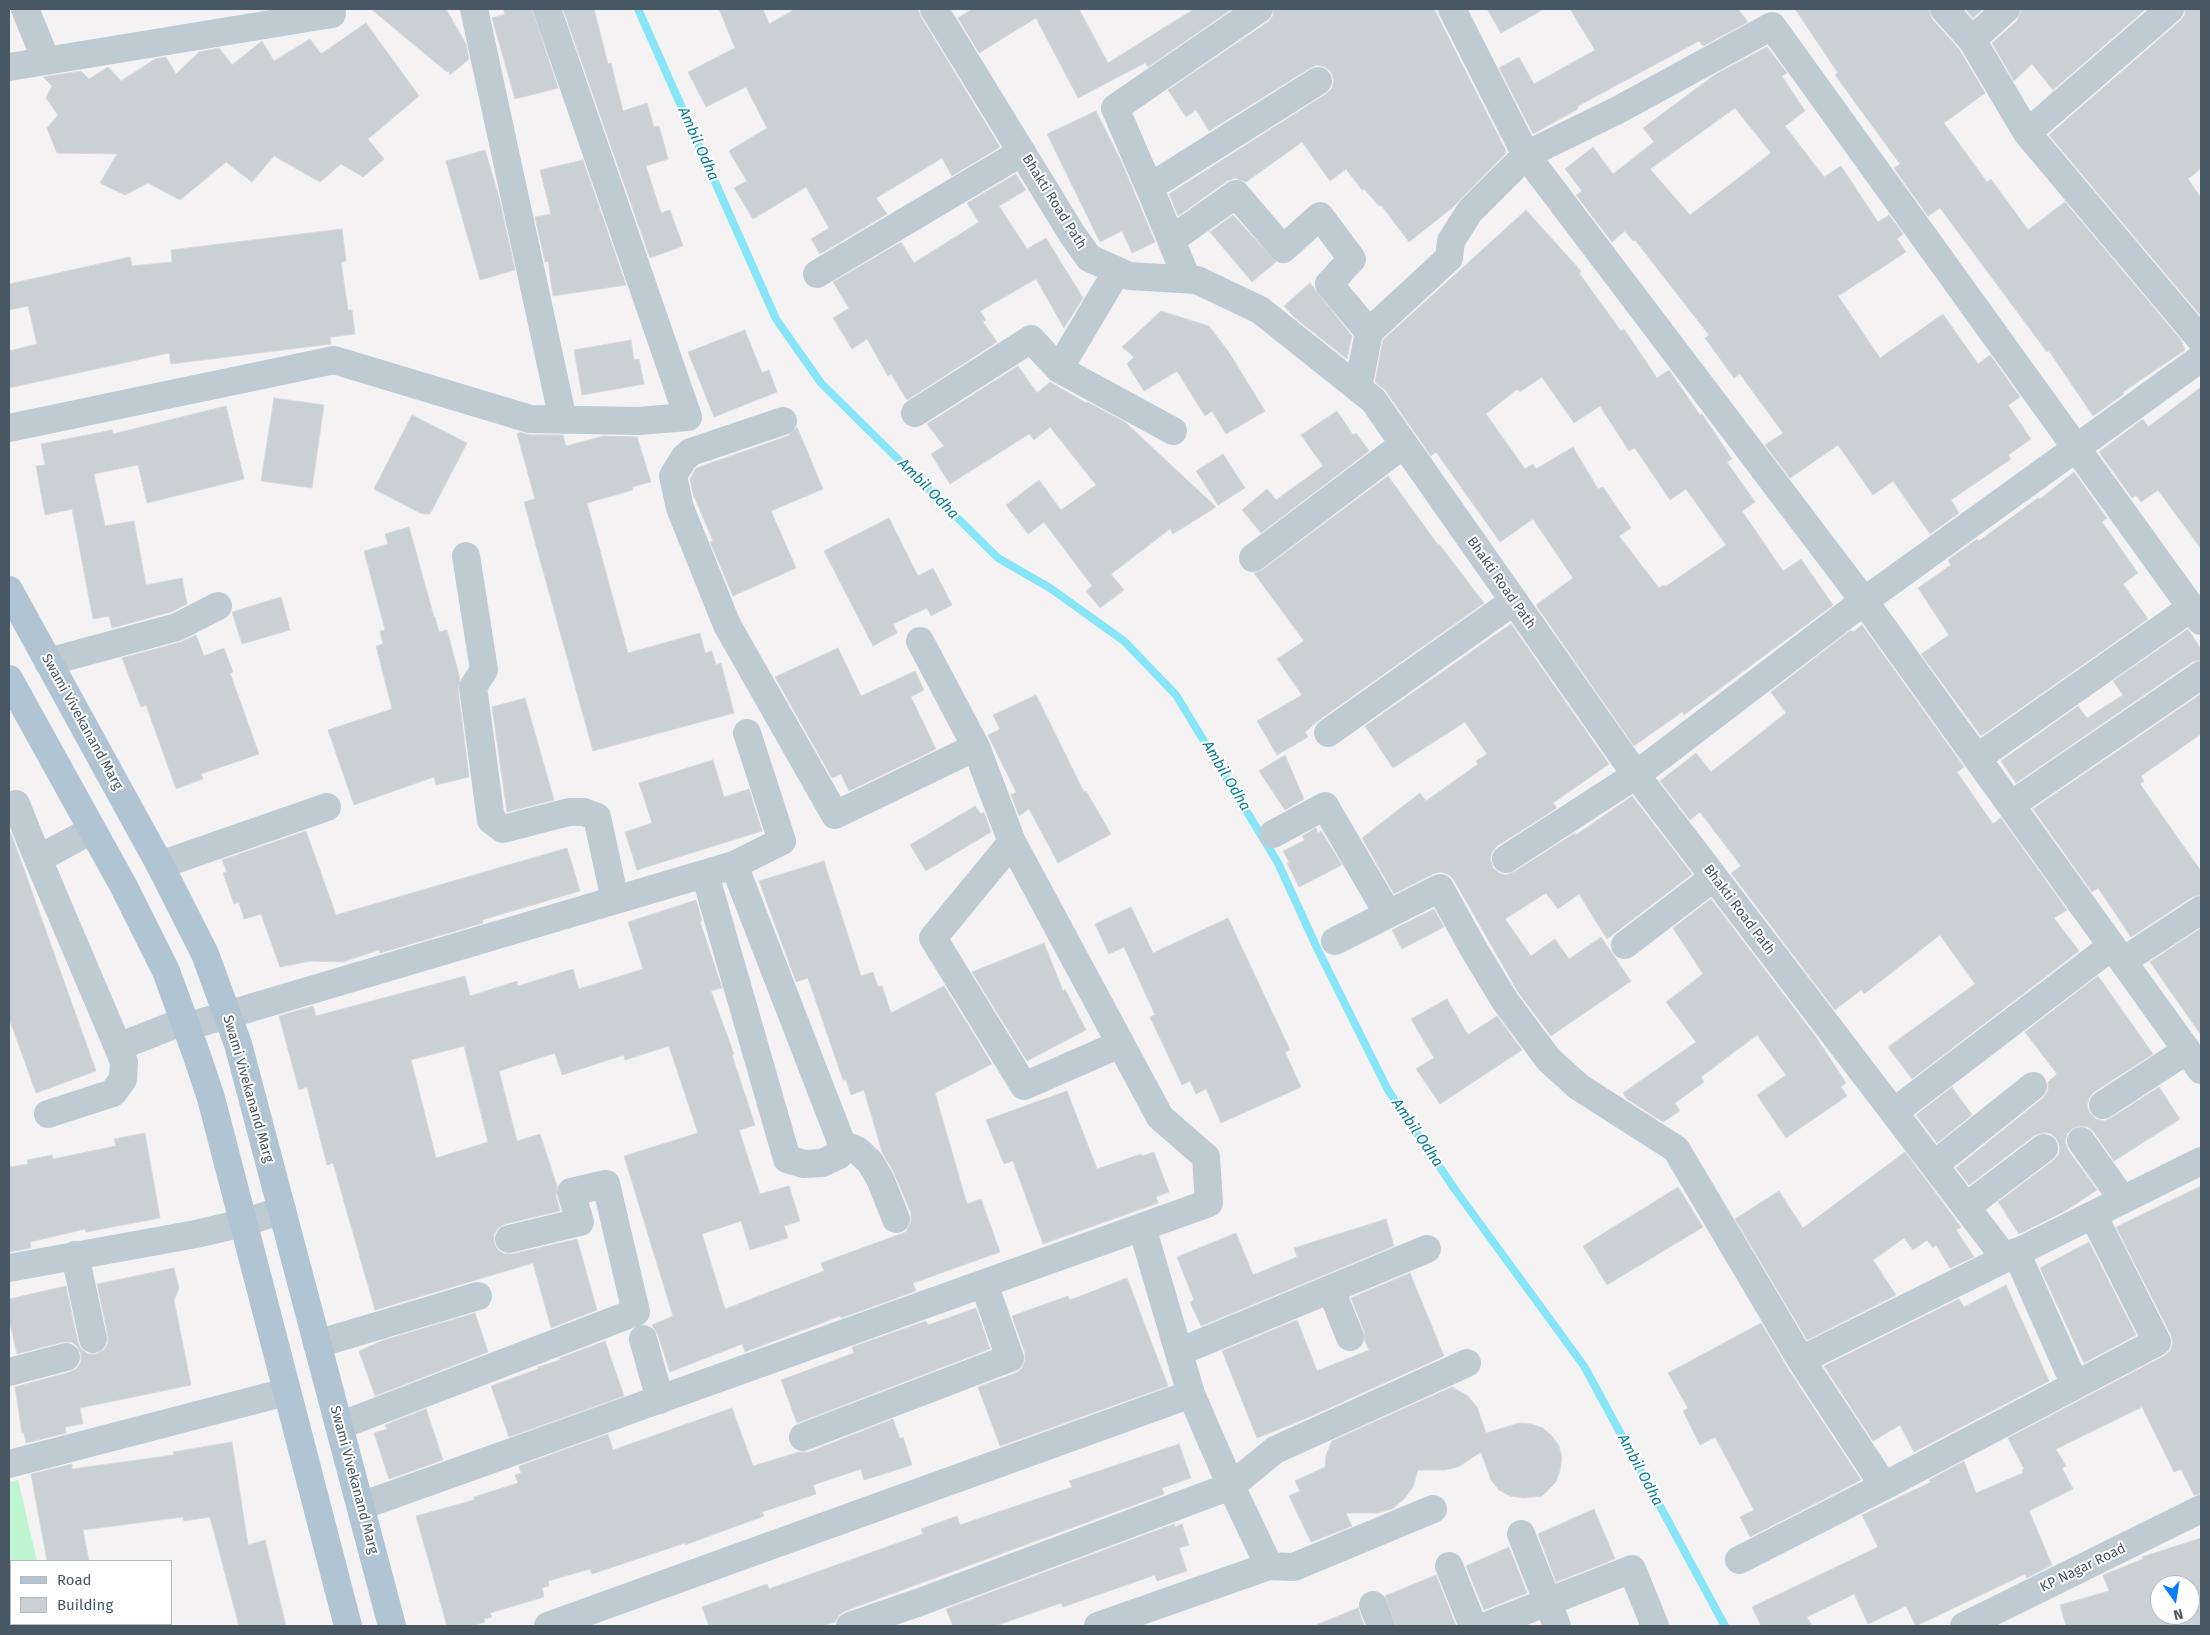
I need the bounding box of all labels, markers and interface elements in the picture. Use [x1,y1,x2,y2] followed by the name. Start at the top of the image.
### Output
[674,104,722,184] water label: Ambil Odha
[1018,152,1090,252] street label: Bhakti Road Path
[894,455,962,523] water label: Ambil Odha
[1463,534,1539,632] street label: Bhakti Road Path
[38,651,126,793] street label: Swami Vivekanand Marg
[1198,738,1254,814] water label: Ambil Odha
[1700,862,1778,958] street label: Bhakti Road Path
[219,1013,277,1165] street label: Swami Vivekanand Marg
[1388,1095,1446,1171] water label: Ambil Odha
[326,1404,382,1556] street label: Swami Vivekanand Marg
[1614,1431,1666,1509] water label: Ambil Odha
[2037,1540,2129,1596] street label: KP Nagar Road
[10,1560,172,1625] legend
[57,1571,92,1589] text: Road
[2150,1575,2200,1625] north arrow
[57,1596,113,1614] text: Building
[2172,1605,2185,1623] text: N

